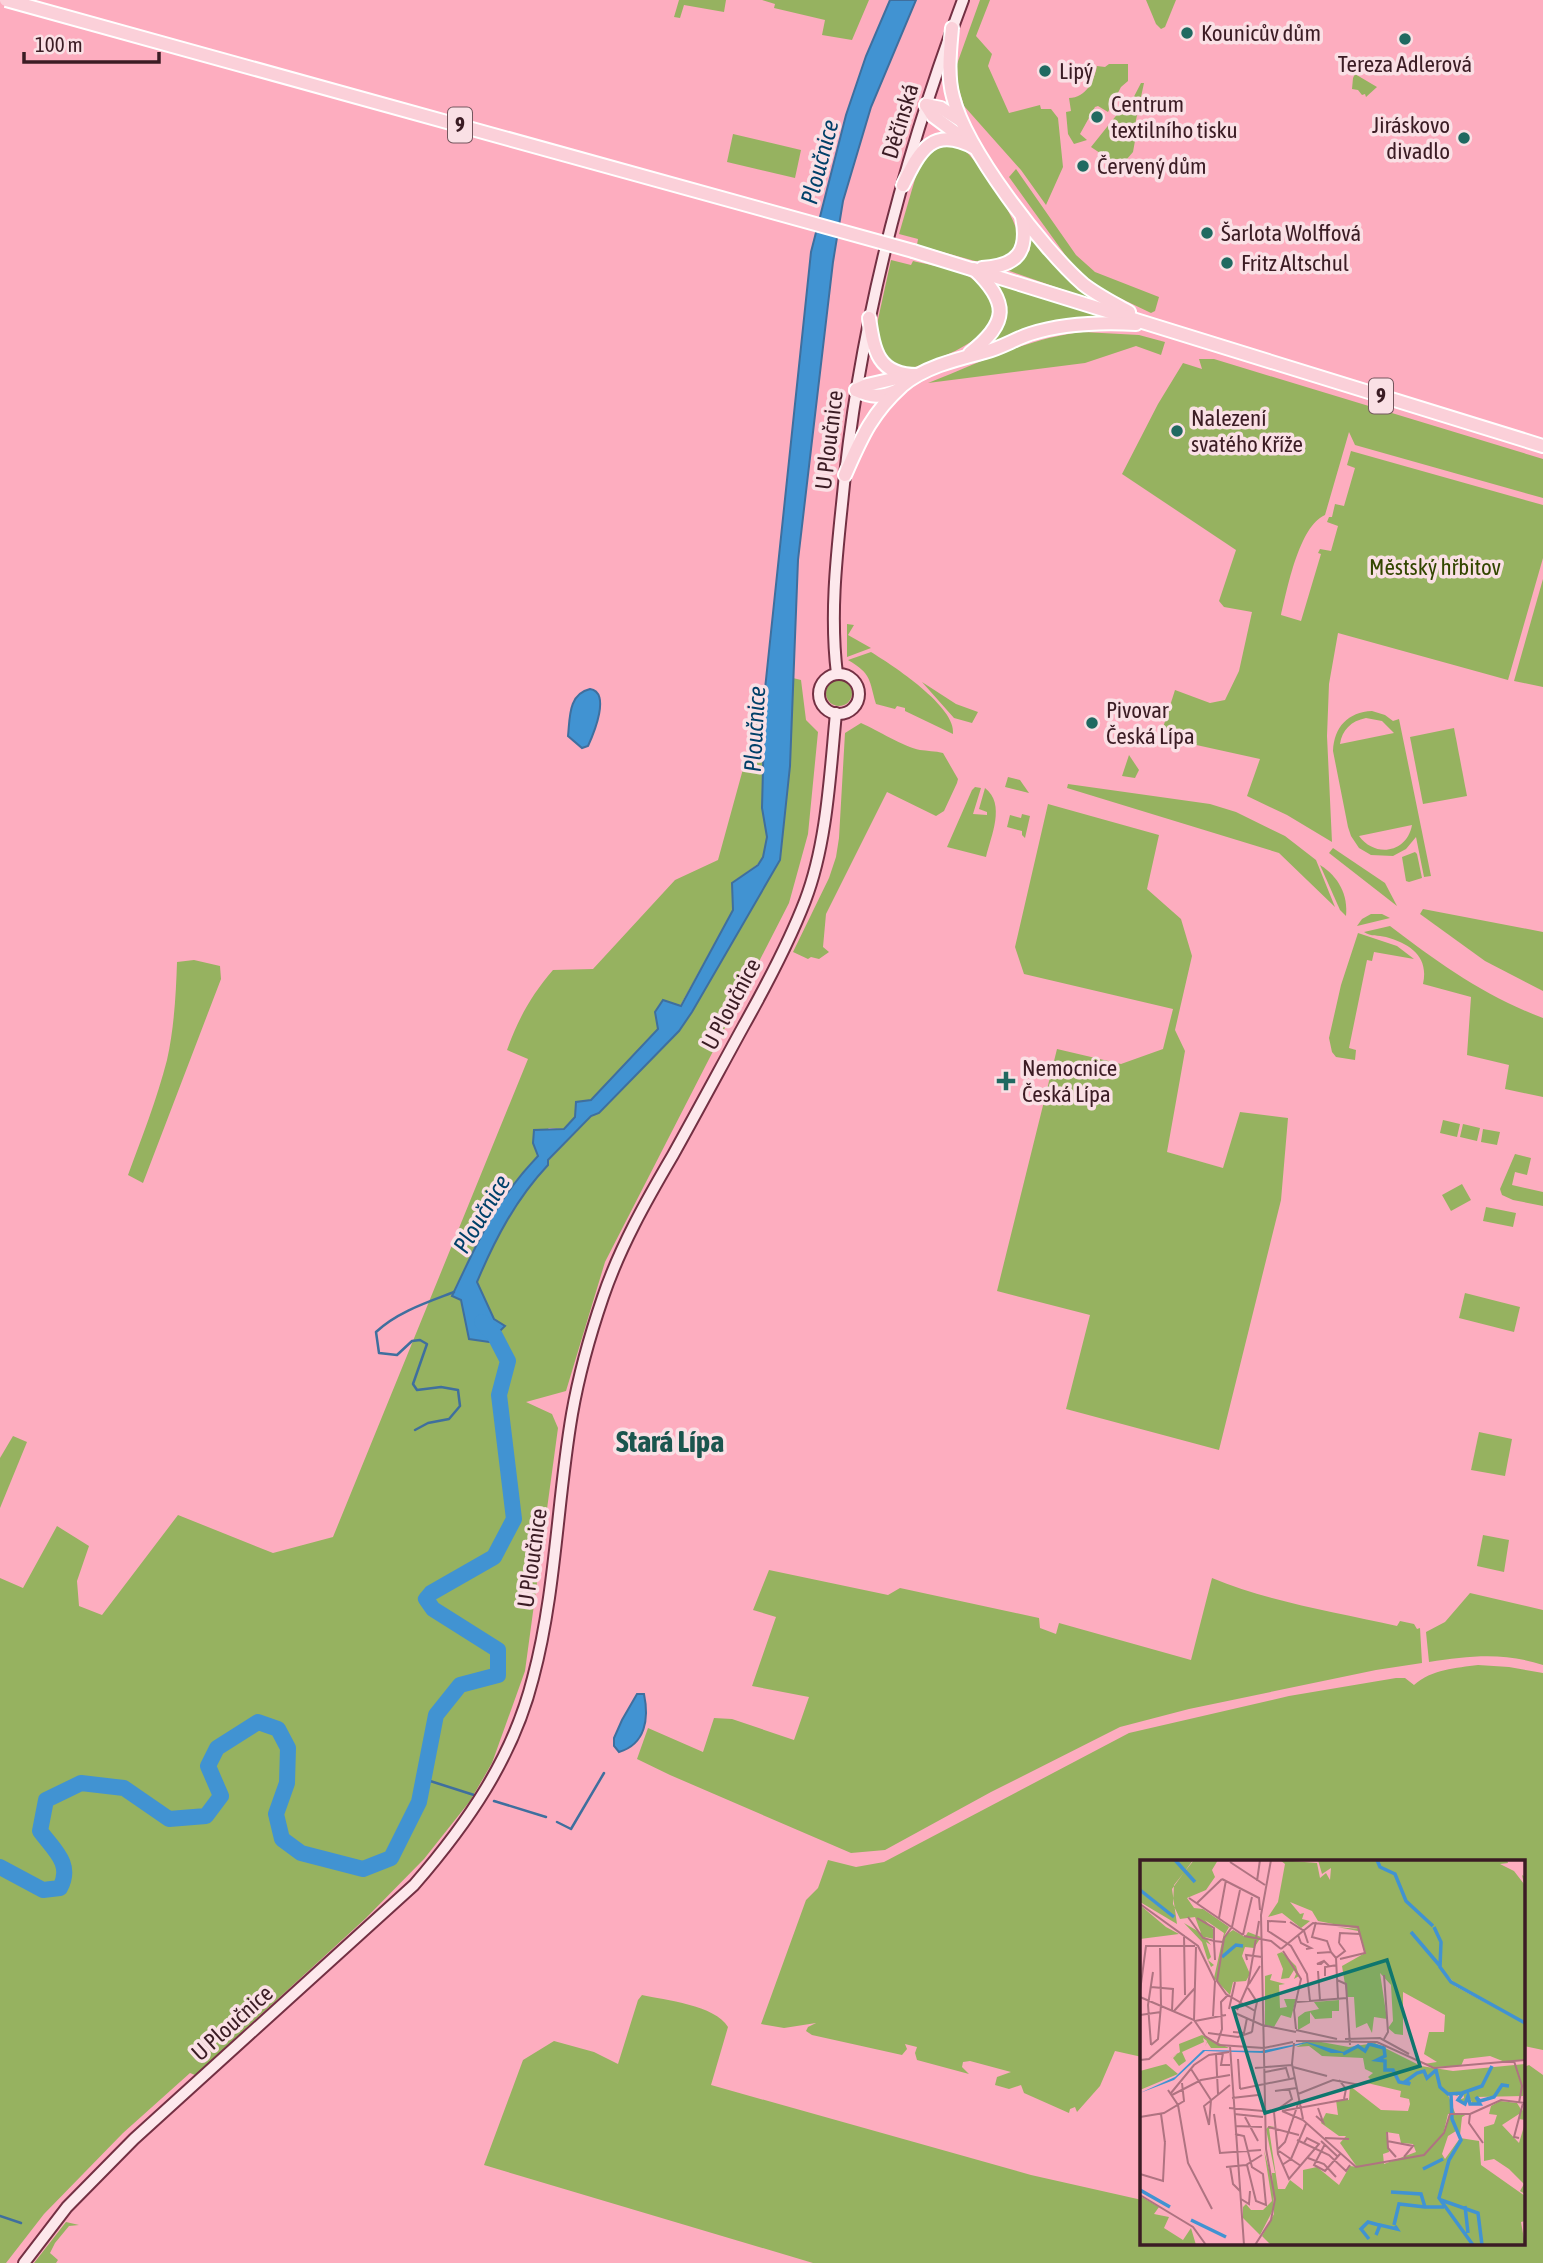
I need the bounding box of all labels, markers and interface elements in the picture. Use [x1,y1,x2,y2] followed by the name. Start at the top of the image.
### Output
[1201,20,1321,46] place label: Kounicův dům
[24,21,159,65] scale bar
[1179,25,1195,41] marker: Kounicův dům
[1397,31,1413,47] marker: Tereza Adlerová
[35,32,83,56] text: 100 m
[1338,51,1472,77] place label: Tereza Adlerová
[1059,58,1093,84] place label: Lipý
[1037,63,1053,79] marker: Lipý
[876,80,924,162] street label: Děčínská
[1111,91,1238,143] place label: Centrum textilního tisku
[448,108,472,142] road number: 9
[1089,109,1105,125] marker: Centrum textilního tisku
[1372,112,1450,164] place label: Jiráskovo divadlo
[795,117,844,207] water label: Ploučnice
[1456,130,1472,146] marker: Jiráskovo divadlo
[1097,153,1207,179] place label: Červený dům
[1075,158,1091,174] marker: Červený dům
[1221,220,1361,246] place label: Šarlota Wolffová
[1199,225,1215,241] marker: Šarlota Wolffová
[1241,250,1349,276] place label: Fritz Altschul
[1219,255,1235,271] marker: Fritz Altschul
[1369,378,1393,414] road number: 9
[810,389,848,491] street label: U Ploučnice
[1191,405,1303,457] place label: Nalezení svatého Kříže
[1169,423,1185,439] marker: Nalezení svatého Kříže
[1369,554,1501,580] park label: Městský hřbitov
[739,685,770,773] water label: Ploučnice
[1106,697,1195,749] place label: Pivovar Česká Lípa
[1084,715,1100,731] marker: Pivovar Česká Lípa
[696,954,766,1054] street label: U Ploučnice
[1022,1055,1117,1107] place label: Nemocnice Česká Lípa
[996,1071,1016,1091] marker: Nemocnice Česká Lípa
[448,1170,515,1258] water label: Ploučnice
[616,1424,724,1458] district label: Stará Lípa
[512,1507,552,1609] street label: U Ploučnice
[1140,1860,1526,2246] inset map
[186,1980,278,2066] street label: U Ploučnice

